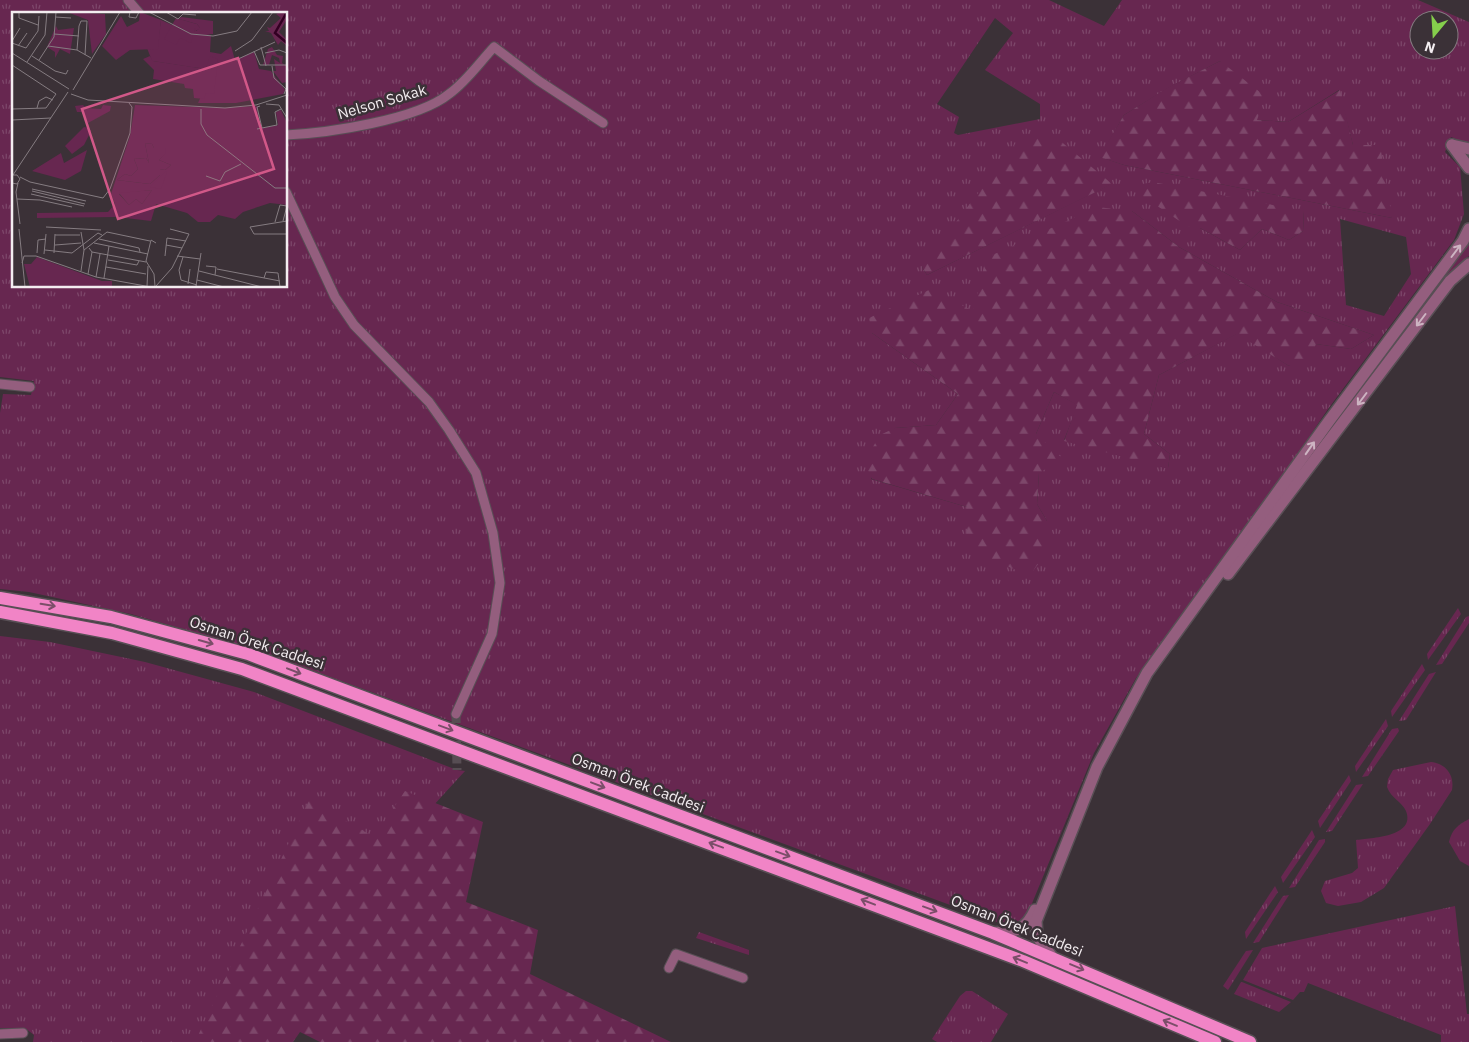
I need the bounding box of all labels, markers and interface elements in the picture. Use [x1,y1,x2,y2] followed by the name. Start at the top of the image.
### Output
[1409,10,1459,60] north arrow
[12,12,288,288] inset map
[1422,37,1438,57] text: N
[335,80,429,123] street label: Nelson Sokak
[1450,245,1461,258] one-way arrow
[1416,313,1426,327] one-way arrow
[1357,392,1367,406] one-way arrow
[1305,441,1315,455] one-way arrow
[40,601,56,611] one-way arrow
[187,612,327,673] street label: Osman Örek Caddesi
[198,638,214,648] one-way arrow
[286,668,301,677] one-way arrow
[438,724,453,733] one-way arrow
[569,748,707,817] street label: Osman Örek Caddesi
[590,781,605,790] one-way arrow
[709,840,724,849] one-way arrow
[775,850,790,859] one-way arrow
[948,890,1086,961] street label: Osman Örek Caddesi
[861,897,876,906] one-way arrow
[922,905,937,914] one-way arrow
[1013,955,1028,964] one-way arrow
[1069,963,1084,973] one-way arrow
[1163,1018,1178,1027] one-way arrow

